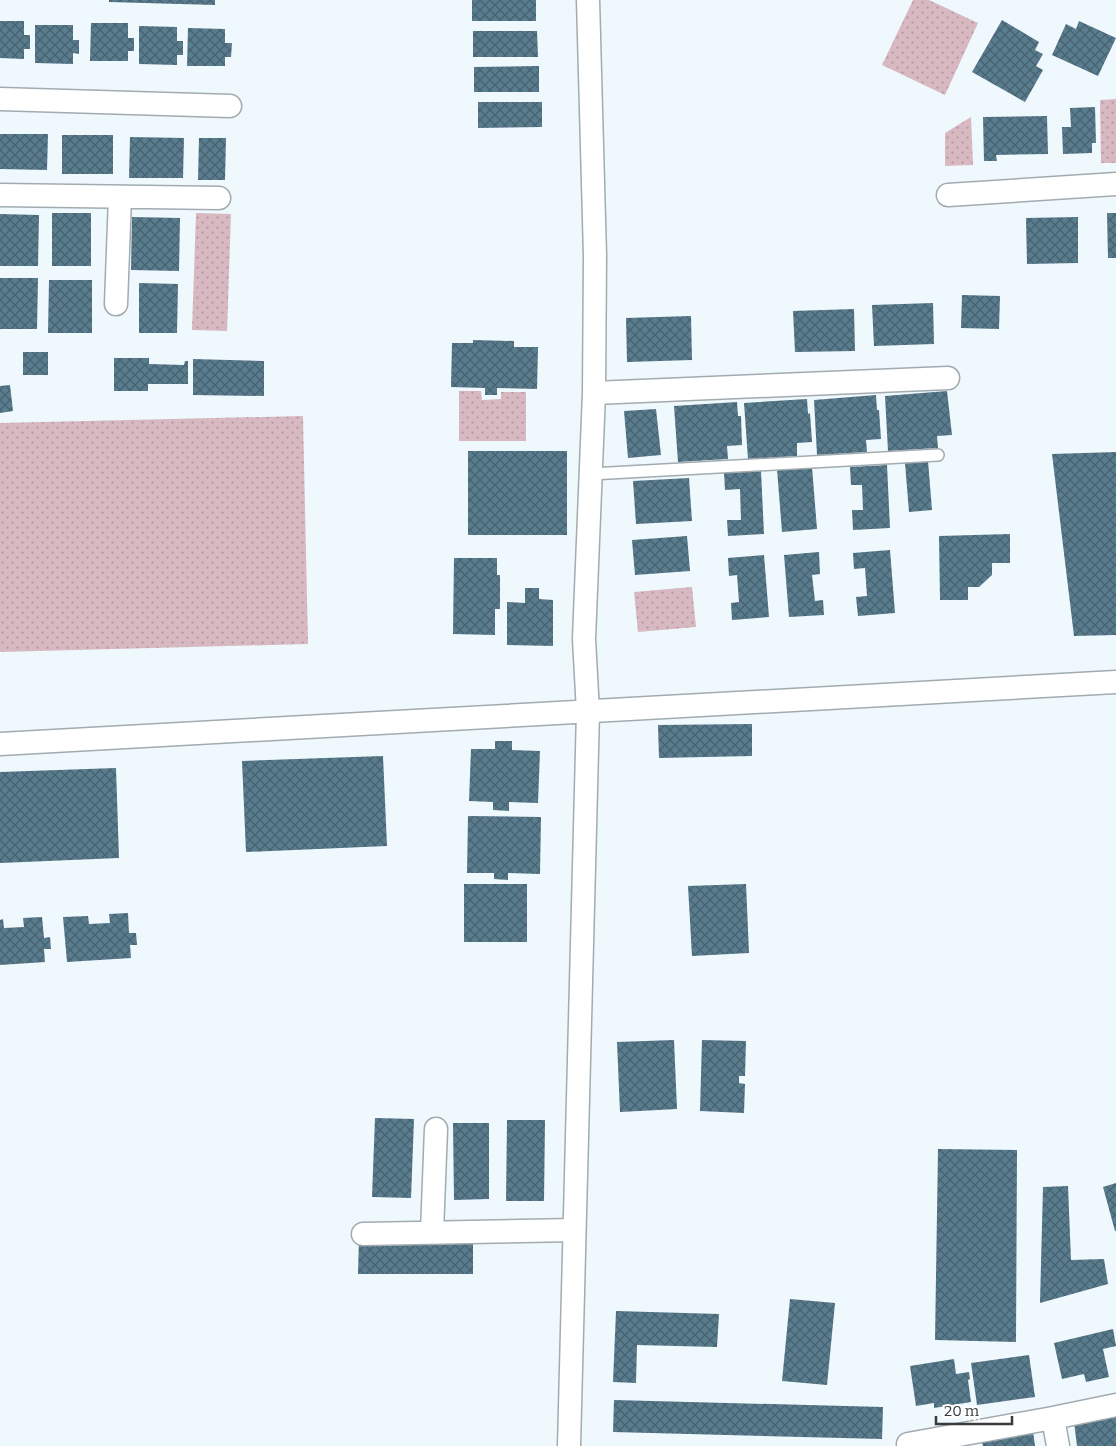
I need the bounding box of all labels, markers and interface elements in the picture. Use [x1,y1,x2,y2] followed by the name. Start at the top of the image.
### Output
[936,1394,1012,1426] scale bar
[944,1402,980,1420] text: 20 m

